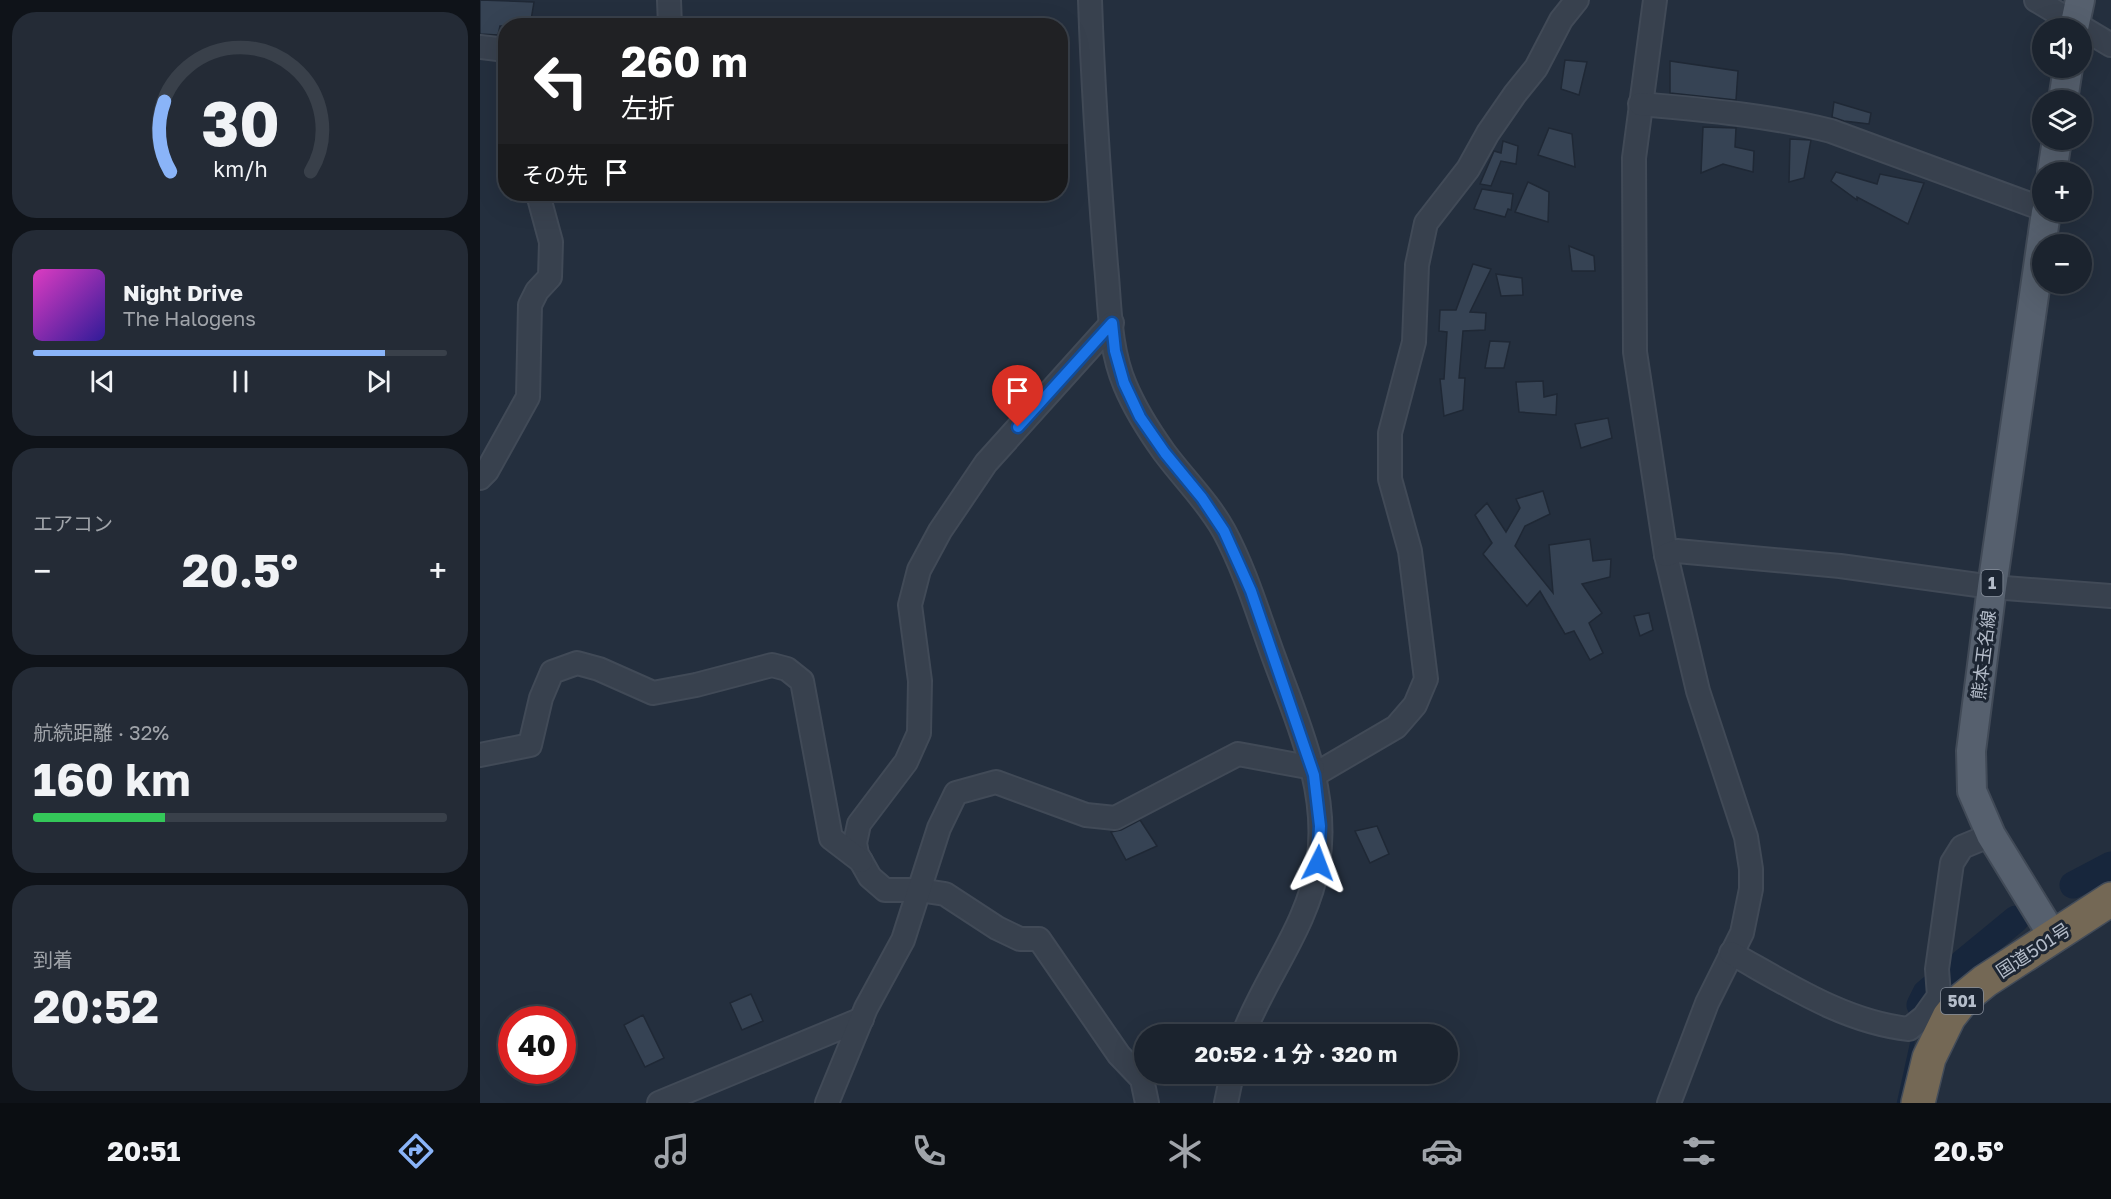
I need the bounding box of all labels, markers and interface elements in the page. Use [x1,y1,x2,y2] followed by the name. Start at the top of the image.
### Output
[2032,18,2092,294] map controls
[2032,18,2092,78] button: sound
[621,36,748,86] text: 260 m
[522,42,600,120] icon: left
[201,85,279,160] text: 30
[2032,90,2092,150] button: layers
[621,92,675,124] text: 左折
[213,156,267,182] text: km/h
[600,156,633,189] icon: arrive
[522,161,588,188] text: その先
[2032,162,2092,222] button: +
[2032,234,2092,294] button: −
[123,279,243,306] text: Night Drive
[123,306,256,330] text: The Halogens
[86,365,119,398] icon: previous
[224,365,257,398] icon: pause
[362,365,395,398] icon: next
[992,365,1043,427] pin
[1001,374,1034,407] icon: arrive
[33,511,113,535] text: エアコン
[182,543,298,597] text: 20.5°
[33,551,51,590] text: −
[429,551,447,590] text: +
[1982,570,2002,596] road number: 1
[1967,609,1999,701] street label: 熊本玉名線
[33,720,169,744] text: 航続距離 · 32%
[33,752,191,806] text: 160 km
[1286,831,1350,895] position arrow
[1992,918,2074,982] street label: 国道501号
[33,947,73,971] text: 到着
[33,979,159,1033] text: 20:52
[1941,988,1983,1014] road number: 501
[498,1006,576,1084] speed limit sign: 40
[1195,1040,1397,1067] text: 20:52 · 1 分 · 320 m
[395,1130,437,1172] icon: directions
[651,1130,693,1172] icon: music
[908,1130,950,1172] icon: phone
[1164,1130,1206,1172] icon: climate
[1421,1130,1463,1172] icon: car
[1678,1130,1720,1172] icon: filters
[107,1135,180,1167] text: 20:51
[1934,1135,2004,1167] text: 20.5°

